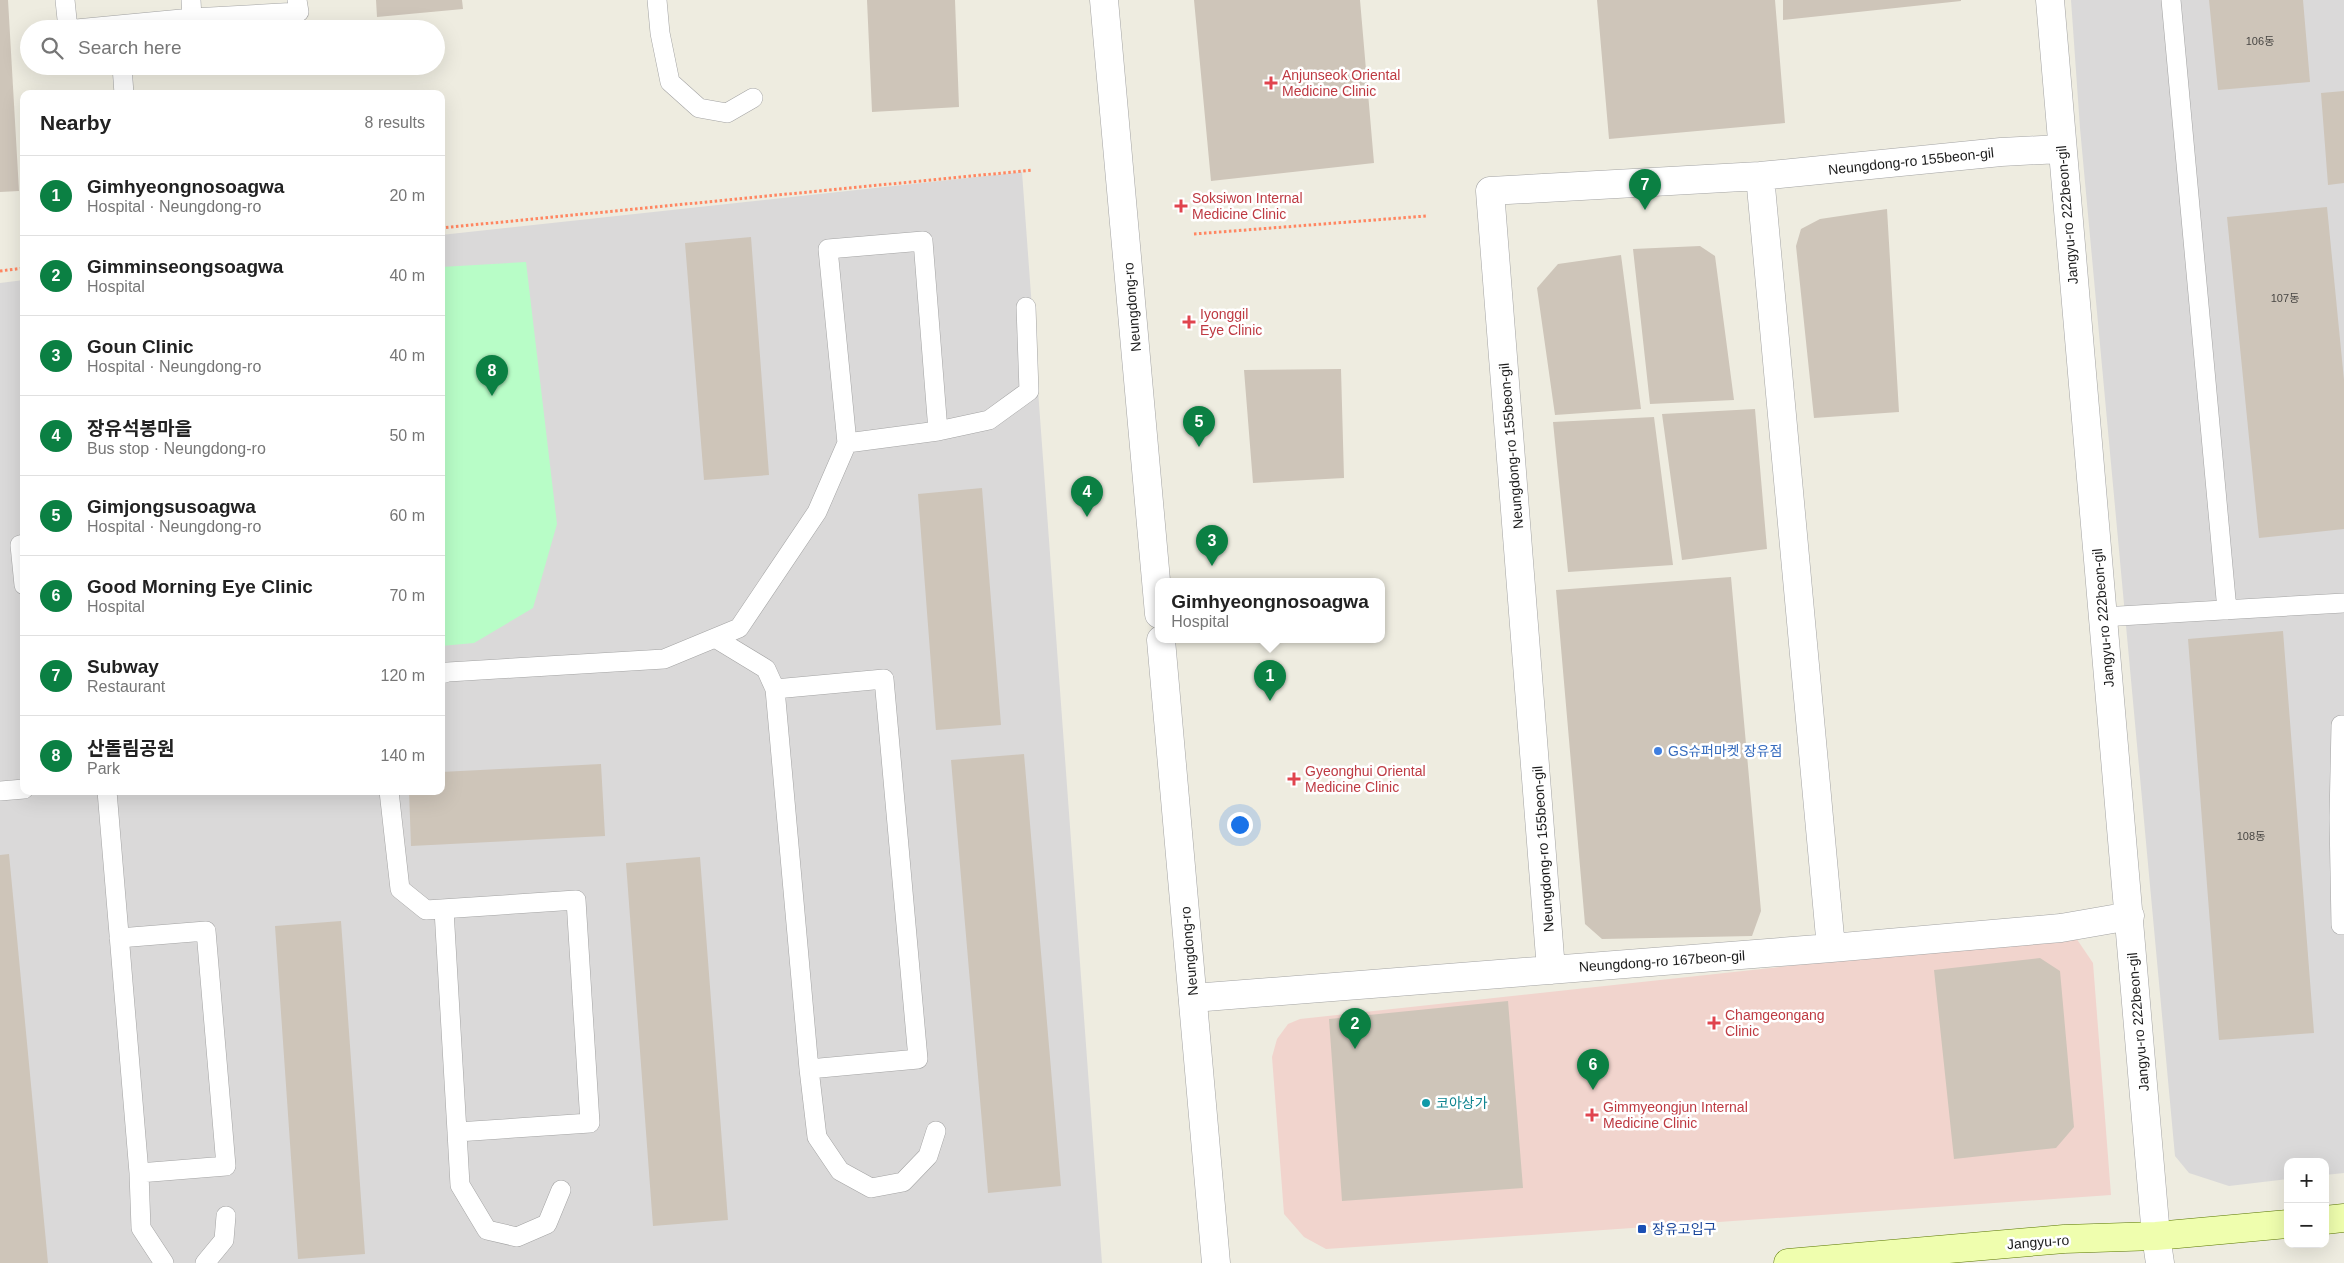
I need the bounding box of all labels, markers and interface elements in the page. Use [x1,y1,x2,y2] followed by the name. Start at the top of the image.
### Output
[20,20,445,75] search box
[38,34,66,62] icon: search
[2246,35,2274,47] house number: 106동
[78,37,182,58] text: Search here
[1282,67,1400,99] place label: Anjunseok Oriental Medicine Clinic
[1264,76,1278,90] marker: Anjunseok Oriental Medicine Clinic
[40,111,111,134] text: Nearby
[365,114,425,131] text: 8 results
[1827,144,1995,178] street label: Neungdong-ro 155beon-gil
[2053,145,2081,285] street label: Jangyu-ro 222beon-gil
[1629,169,1661,210] pin: 7
[87,176,284,197] text: Gimhyeongnosoagwa
[52,187,60,204] text: 1
[389,187,425,204] text: 20 m
[1192,190,1303,222] place label: Soksiwon Internal Medicine Clinic
[87,198,261,215] text: Hospital · Neungdong-ro
[1174,199,1188,213] marker: Soksiwon Internal Medicine Clinic
[87,256,283,277] text: Gimminseongsoagwa
[1120,262,1144,352] street label: Neungdong-ro
[52,267,60,284] text: 2
[389,267,425,284] text: 40 m
[87,278,145,295] text: Hospital
[2271,292,2299,304] house number: 107동
[1200,306,1262,338] place label: Iyonggil Eye Clinic
[1182,315,1196,329] marker: Iyonggil Eye Clinic
[87,336,194,357] text: Goun Clinic
[52,347,60,364] text: 3
[389,347,425,364] text: 40 m
[476,355,508,396] pin: 8
[87,358,261,375] text: Hospital · Neungdong-ro
[1496,362,1526,530] street label: Neungdong-ro 155beon-gil
[1183,406,1215,447] pin: 5
[87,418,192,439] text: 장유석봉마을
[52,427,60,444] text: 4
[389,427,425,444] text: 50 m
[87,440,266,457] text: Bus stop · Neungdong-ro
[1071,476,1103,517] pin: 4
[87,496,256,517] text: Gimjongsusoagwa
[52,507,60,524] text: 5
[389,507,425,524] text: 60 m
[87,518,261,535] text: Hospital · Neungdong-ro
[1196,525,1228,566] pin: 3
[2089,548,2117,688] street label: Jangyu-ro 222beon-gil
[87,576,313,597] text: Good Morning Eye Clinic
[1155,578,1385,643] popup
[52,587,60,604] text: 6
[389,587,425,604] text: 70 m
[1171,591,1369,612] text: Gimhyeongnosoagwa
[87,598,145,615] text: Hospital
[1171,613,1229,630] text: Hospital
[87,656,159,677] text: Subway
[1254,660,1286,701] pin: 1
[52,667,60,684] text: 7
[381,667,425,684] text: 120 m
[87,678,165,695] text: Restaurant
[87,738,174,759] text: 산돌림공원
[1668,743,1782,759] place label: GS슈퍼마켓 장유점
[1652,745,1664,757] marker: GS슈퍼마켓 장유점
[52,747,60,764] text: 8
[381,747,425,764] text: 140 m
[87,760,120,777] text: Park
[1305,763,1426,795] place label: Gyeonghui Oriental Medicine Clinic
[1529,765,1557,933] street label: Neungdong-ro 155beon-gil
[1287,772,1301,786] marker: Gyeonghui Oriental Medicine Clinic
[1227,812,1253,838] your location
[2237,830,2265,842] house number: 108동
[1177,906,1201,996] street label: Neungdong-ro
[1578,947,1746,975] street label: Neungdong-ro 167beon-gil
[2124,952,2152,1092] street label: Jangyu-ro 222beon-gil
[1725,1007,1825,1039] place label: Chamgeongang Clinic
[1339,1008,1371,1049] pin: 2
[1707,1016,1721,1030] marker: Chamgeongang Clinic
[1577,1049,1609,1090] pin: 6
[1436,1095,1488,1111] place label: 코아상가
[1420,1097,1432,1109] marker: 코아상가
[1603,1099,1748,1131] place label: Gimmyeongjun Internal Medicine Clinic
[1585,1108,1599,1122] marker: Gimmyeongjun Internal Medicine Clinic
[2284,1158,2329,1248] map controls
[2284,1158,2329,1203] button: +
[2284,1203,2329,1248] button: −
[1652,1221,1717,1237] place label: 장유고입구
[1636,1223,1648,1235] marker: 장유고입구
[2006,1232,2070,1252] street label: Jangyu-ro

